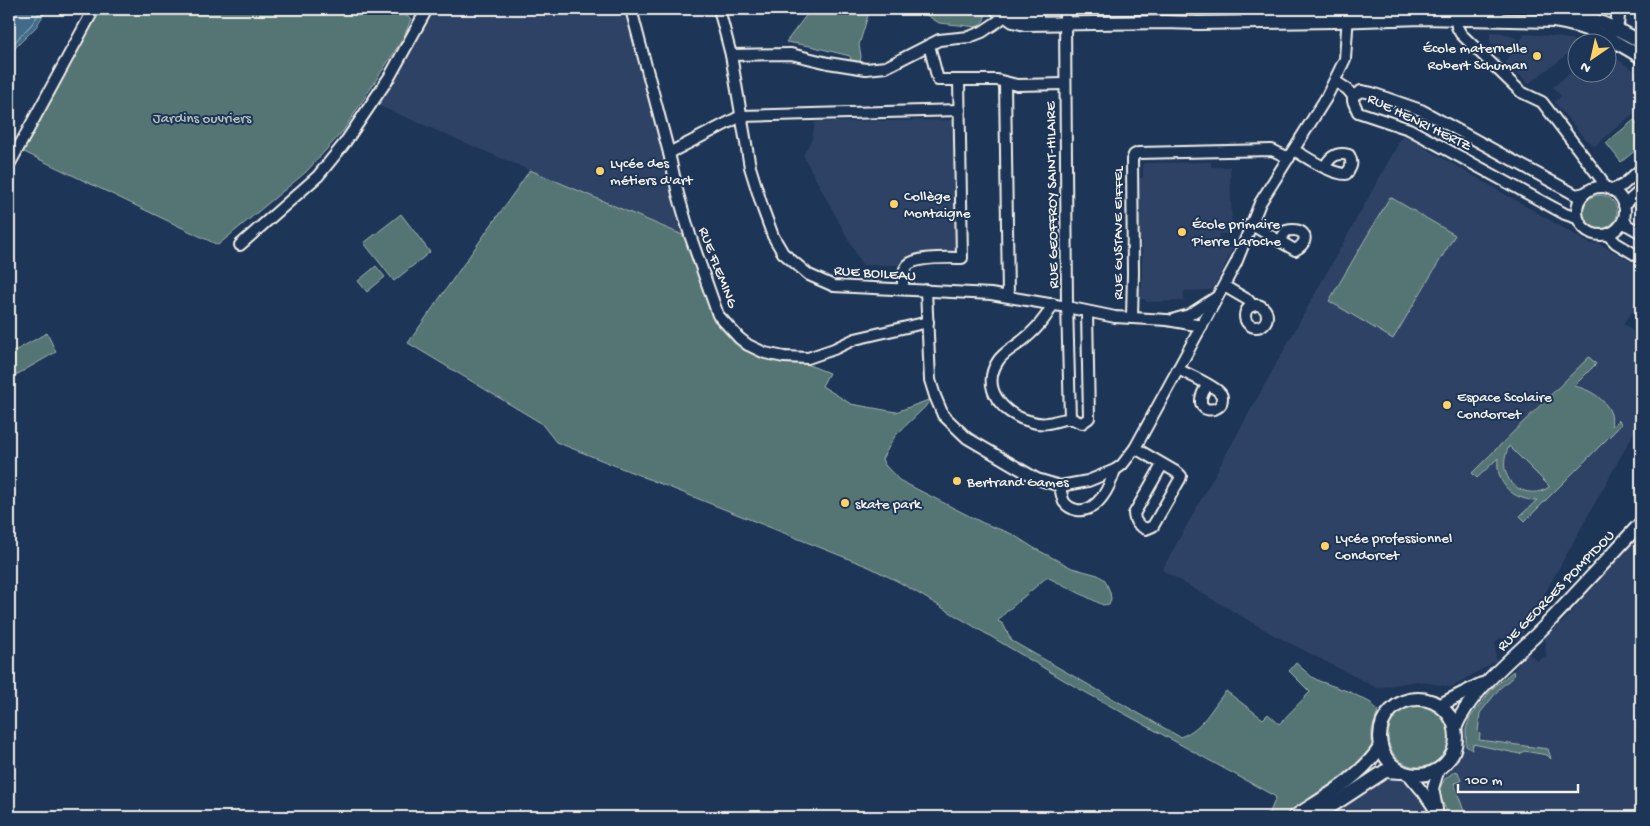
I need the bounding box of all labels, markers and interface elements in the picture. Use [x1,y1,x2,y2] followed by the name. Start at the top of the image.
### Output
[1568,32,1618,82] north arrow
[1423,40,1527,75] place label: École maternelle Robert Schuman
[1531,50,1543,62] marker: École maternelle Robert Schuman
[1578,57,1595,76] text: N
[1364,90,1474,156] street label: RUE HENRI HERTZ
[1042,101,1064,289] street label: RUE GEOFFROY SAINT-HILAIRE
[153,110,252,128] park label: Jardins ouvriers
[610,155,694,190] place label: Lycée des métiers d'art
[594,165,606,177] marker: Lycée des métiers d'art
[1110,166,1128,300] street label: RUE GUSTAVE EIFFEL
[904,188,971,223] place label: Collège Montaigne
[888,198,900,210] marker: Collège Montaigne
[1191,216,1281,251] place label: École primaire Pierre Laroche
[693,225,741,311] street label: RUE FLEMING
[1176,226,1188,238] marker: École primaire Pierre Laroche
[833,262,917,286] street label: RUE BOILEAU
[1457,389,1552,424] place label: Espace Scolaire Condorcet
[1441,399,1453,411] marker: Espace Scolaire Condorcet
[966,474,1069,492] place label: Bertrand Games
[951,475,963,487] marker: Bertrand Games
[855,496,922,514] place label: skate park
[839,497,851,509] marker: skate park
[1494,527,1619,656] street label: RUE GEORGES POMPIDOU
[1335,530,1452,565] place label: Lycée professionnel Condorcet
[1319,540,1331,552] marker: Lycée professionnel Condorcet
[1458,761,1578,793] scale bar
[1464,772,1503,790] text: 100 m

